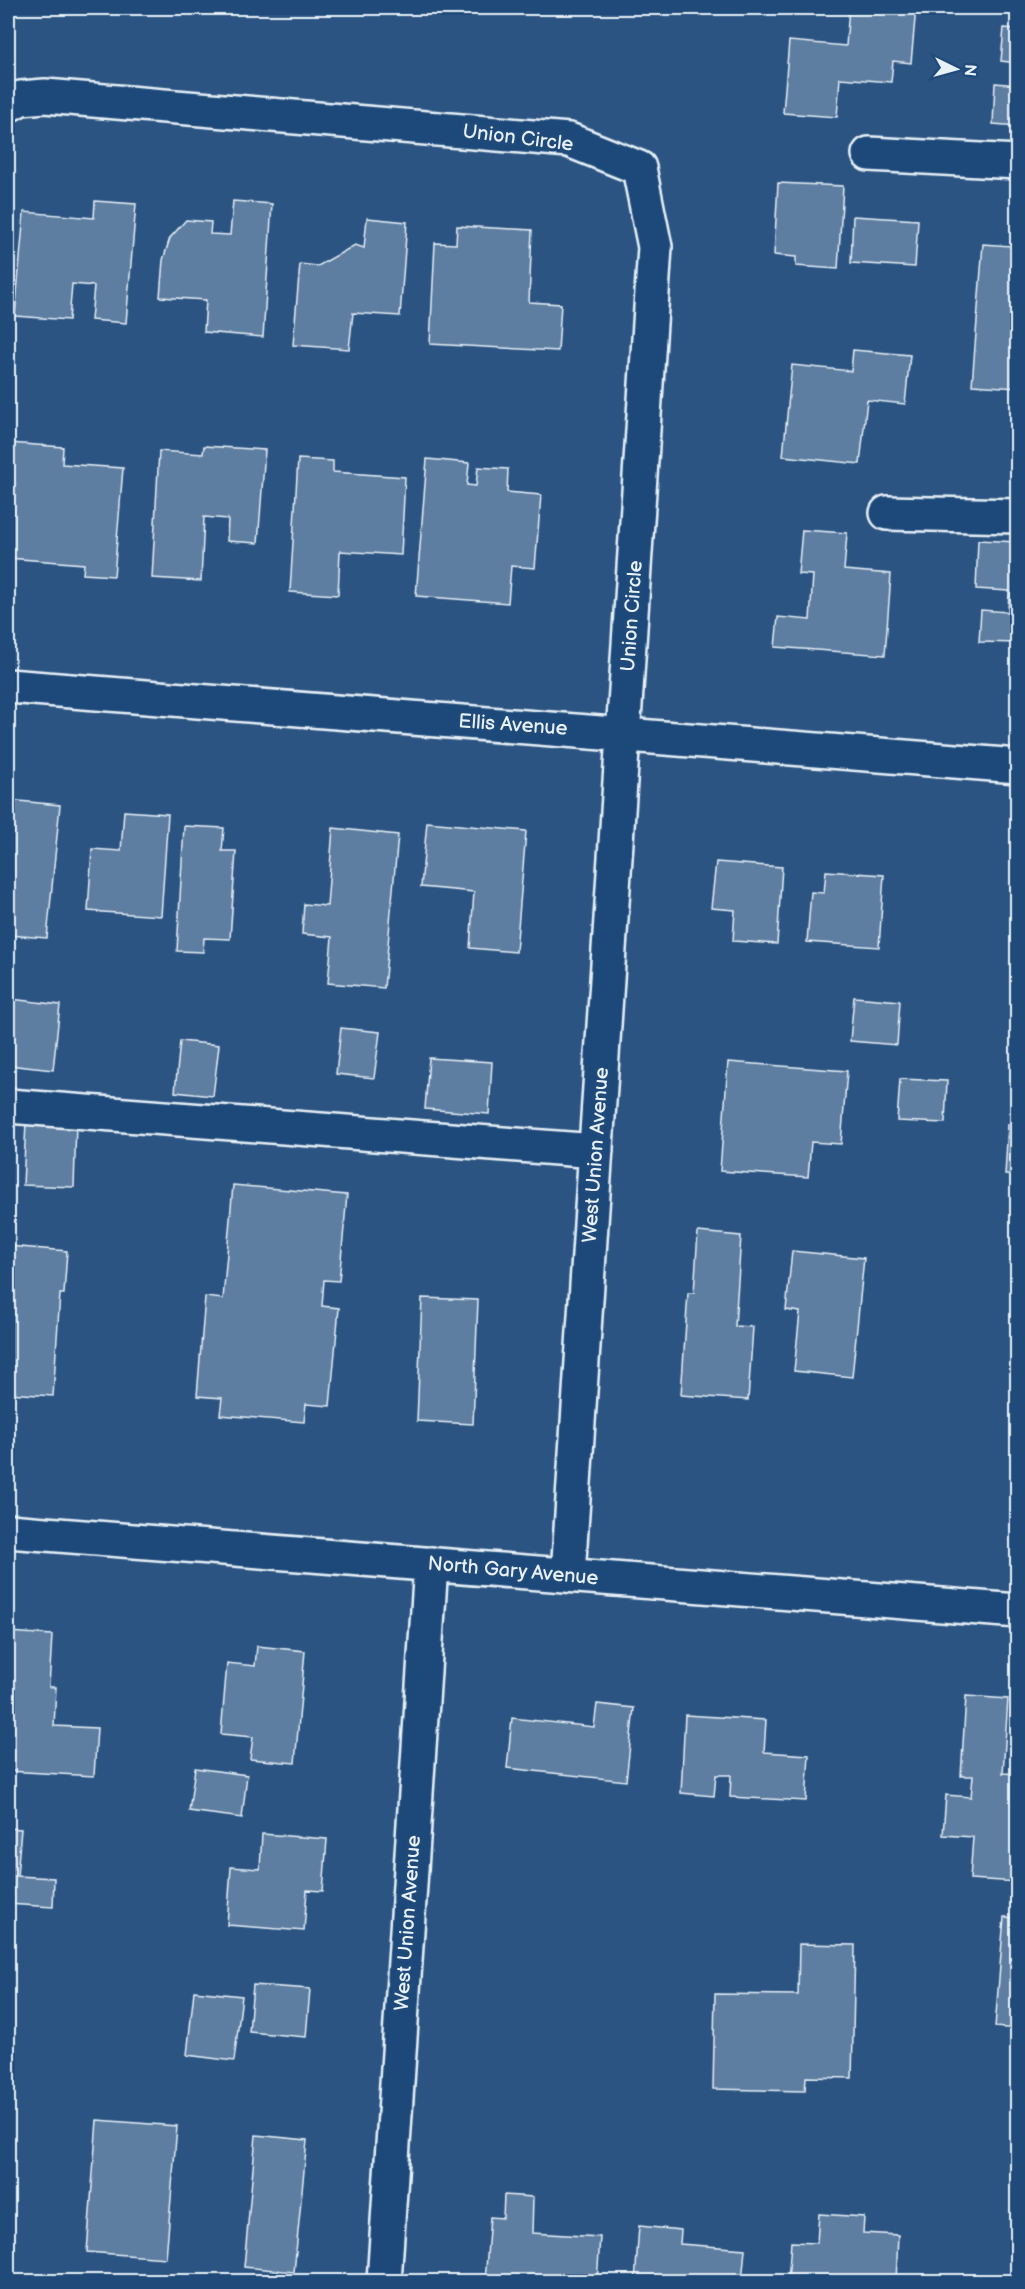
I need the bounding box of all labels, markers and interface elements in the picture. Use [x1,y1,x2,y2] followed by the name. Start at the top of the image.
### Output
[926,39,986,99] north arrow
[959,63,979,77] text: N
[461,119,575,157] street label: Union Circle
[616,560,648,672] street label: Union Circle
[458,709,568,741] street label: Ellis Avenue
[578,1066,614,1244] street label: West Union Avenue
[427,1552,599,1590] street label: North Gary Avenue
[390,1834,426,2012] street label: West Union Avenue

